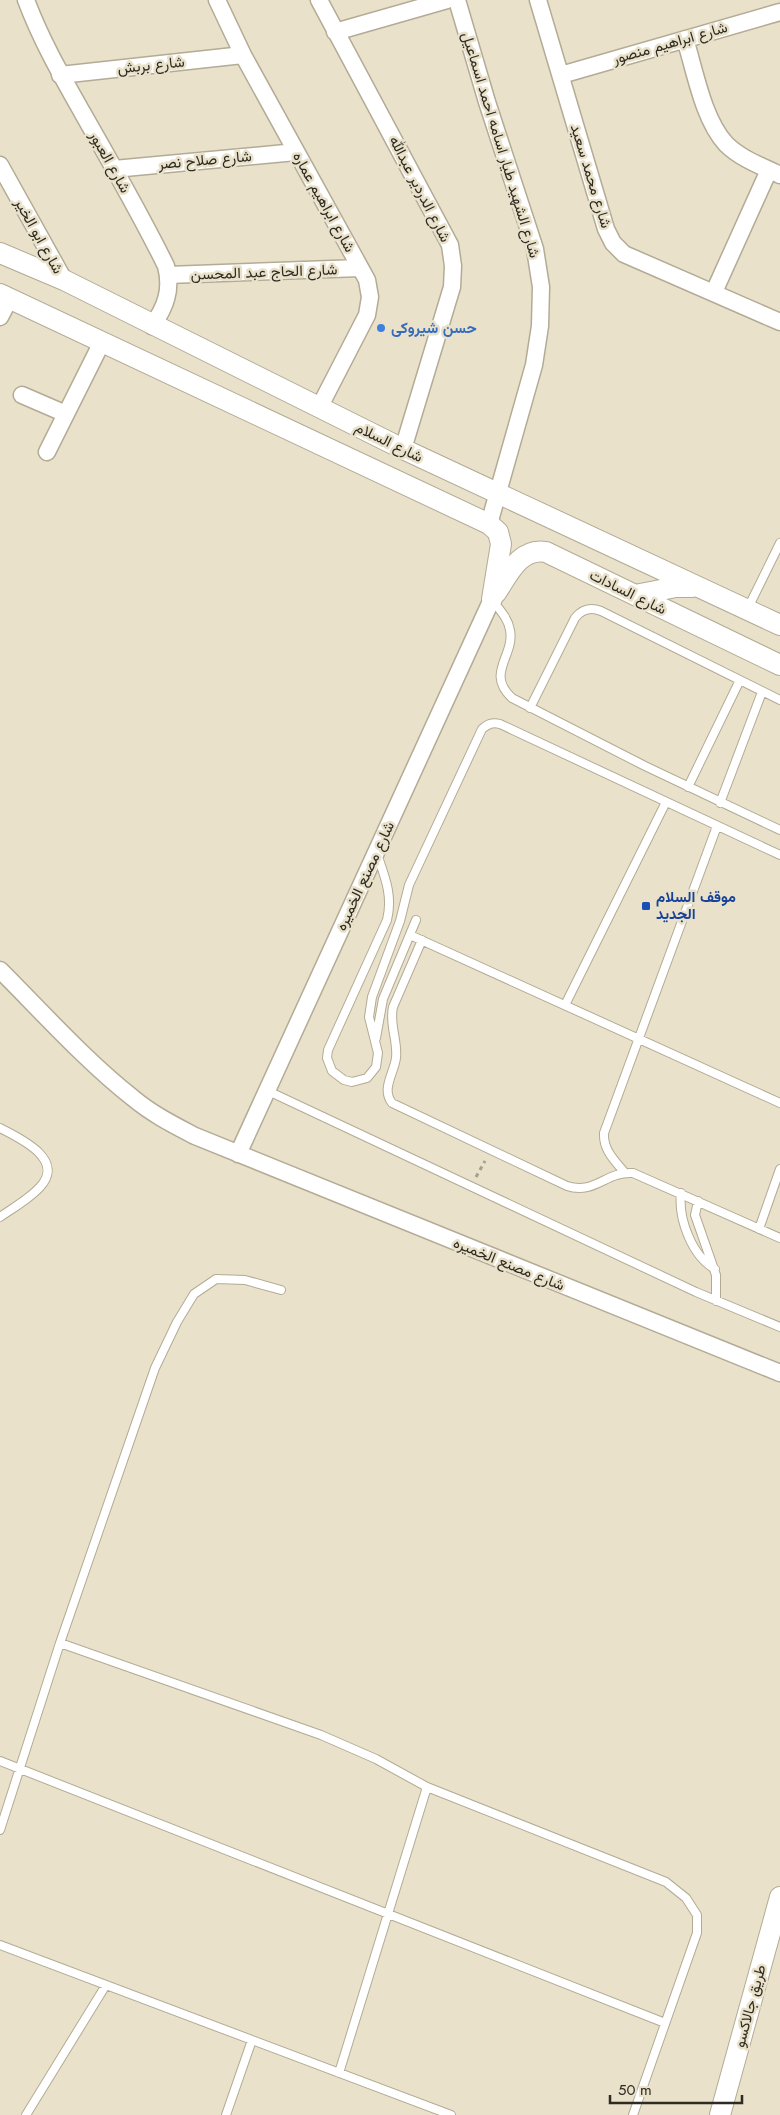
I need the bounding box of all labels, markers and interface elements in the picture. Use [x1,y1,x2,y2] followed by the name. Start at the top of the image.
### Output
[609,16,730,70] street label: شارع ابراهيم منصور
[456,29,546,261] street label: شارع الشهيد طيار اسامه احمد اسماعيل
[116,51,186,79] street label: شارع بربش
[565,121,617,231] street label: شارع محمد سعيد
[83,126,136,197] street label: شارع العبور
[384,132,456,246] street label: شارع الدردير عبدالله
[156,145,253,175] street label: شارع صلاح نصر
[287,148,361,256] street label: شارع ابراهيم عماره
[9,193,69,278] street label: شارع ابو الخير
[190,258,338,286] street label: شارع الحاج عبد المحسن
[391,317,477,339] place label: حسن شيروكى
[375,322,387,334] marker: حسن شيروكى
[351,416,427,468] street label: شارع السلام
[586,564,670,620] street label: شارع السادات
[330,818,400,934] street label: شارع مصنع الخميره
[656,886,736,925] place label: موقف السلام الجديد
[640,900,652,912] marker: موقف السلام الجديد
[450,1232,568,1296] street label: شارع مصنع الخميره
[728,1962,772,2050] street label: طريق جالاكسو
[610,2072,742,2104] scale bar
[618,2079,652,2101] text: 50 m

